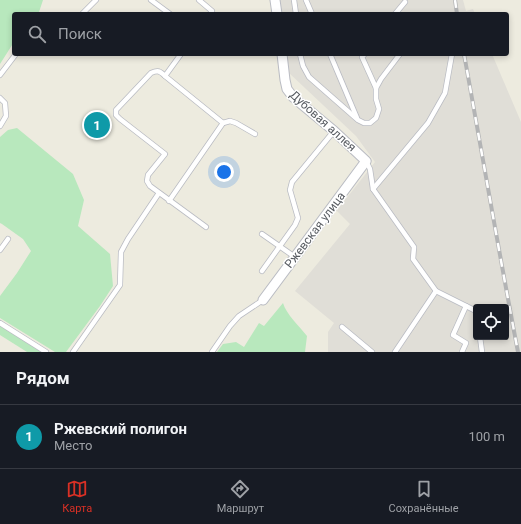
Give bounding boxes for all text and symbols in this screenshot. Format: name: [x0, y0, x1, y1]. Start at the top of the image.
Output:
search box: [12, 12, 509, 56]
icon: search: [26, 23, 48, 45]
text: Поиск: [58, 25, 102, 43]
street label: Дубовая аллея: [287, 88, 359, 154]
pin: 1: [84, 110, 110, 140]
your location: [214, 162, 234, 182]
street label: Ржевская улица: [282, 189, 348, 271]
map controls: [473, 304, 509, 340]
button: locate: [473, 304, 509, 340]
text: Рядом: [16, 368, 70, 388]
text: Ржевский полигон: [54, 420, 187, 438]
text: 1: [25, 429, 33, 444]
text: 100 m: [468, 429, 505, 444]
text: Место: [54, 438, 92, 453]
tab: Карта: [62, 478, 92, 515]
tab: Маршрут: [217, 478, 264, 515]
tab: Сохранённые: [389, 478, 459, 515]

